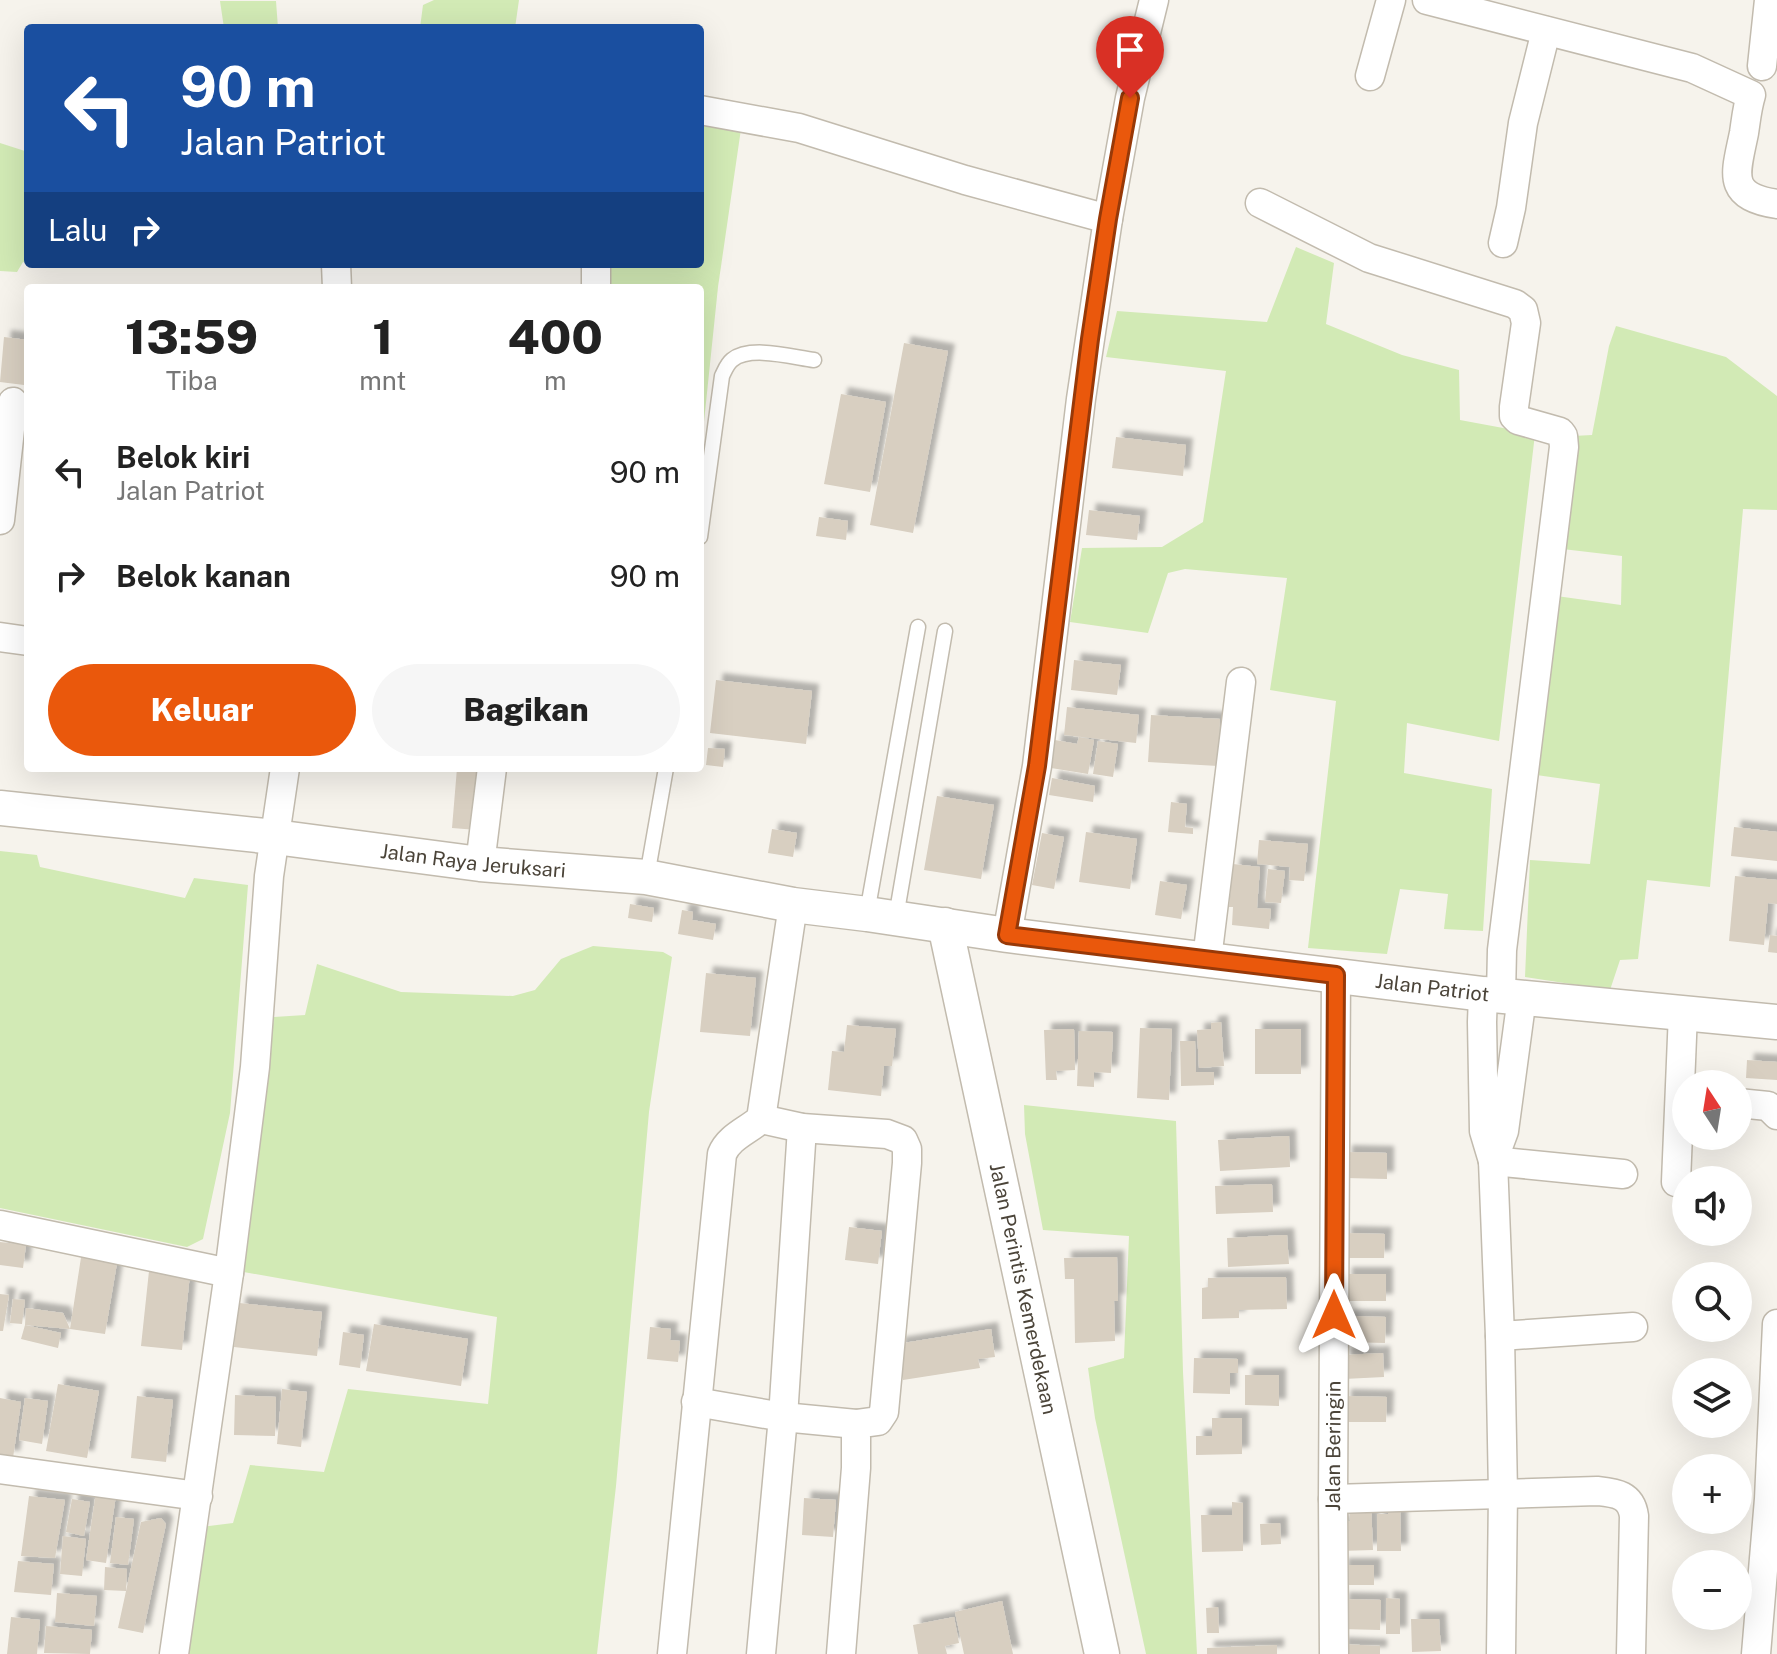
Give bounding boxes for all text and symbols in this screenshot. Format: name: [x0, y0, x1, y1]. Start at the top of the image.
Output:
pin: [1096, 16, 1164, 98]
icon: arrive: [1108, 28, 1152, 72]
text: 90 m: [180, 54, 316, 120]
icon: left: [48, 56, 152, 160]
text: Jalan Patriot: [180, 121, 386, 163]
icon: right: [123, 208, 167, 252]
text: Lalu: [48, 212, 107, 248]
text: 13:59: [125, 308, 258, 365]
text: 1: [372, 308, 393, 365]
text: 400: [508, 308, 603, 365]
text: Tiba: [166, 365, 218, 396]
text: mnt: [359, 365, 406, 396]
text: m: [544, 365, 566, 396]
text: Belok kiri: [116, 439, 250, 475]
icon: left: [48, 450, 92, 494]
text: 90 m: [610, 454, 680, 490]
text: Jalan Patriot: [116, 475, 265, 506]
icon: right: [48, 554, 92, 598]
text: Belok kanan: [116, 558, 291, 594]
text: 90 m: [610, 558, 680, 594]
button: Keluar: [48, 664, 356, 756]
button: Bagikan: [372, 664, 680, 756]
street label: Jalan Raya Jeruksari: [379, 839, 567, 883]
street label: Jalan Patriot: [1374, 969, 1490, 1007]
north arrow: [1672, 1070, 1752, 1150]
map controls: [1672, 1070, 1752, 1630]
street label: Jalan Perintis Kemerdekaan: [985, 1161, 1062, 1417]
button: sound: [1672, 1166, 1752, 1246]
button: search: [1672, 1262, 1752, 1342]
position arrow: [1292, 1273, 1376, 1357]
button: layers: [1672, 1358, 1752, 1438]
street label: Jalan Beringin: [1321, 1381, 1346, 1511]
button: +: [1672, 1454, 1752, 1534]
button: −: [1672, 1550, 1752, 1630]

